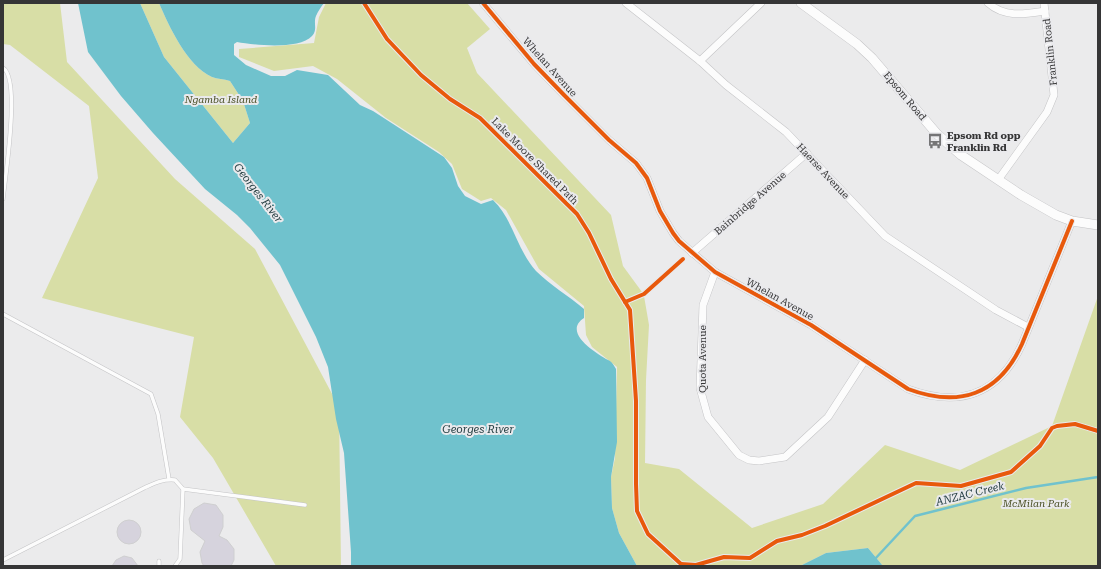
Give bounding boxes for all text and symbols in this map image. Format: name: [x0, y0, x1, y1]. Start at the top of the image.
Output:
street label: Franklin Road: [1041, 17, 1059, 86]
street label: Whelan Avenue: [521, 35, 580, 99]
street label: Epsom Road: [881, 69, 929, 123]
park label: Ngamba Island: [184, 94, 257, 105]
street label: Lake Moore Shared Path: [489, 115, 581, 207]
place label: Epsom Rd opp Franklin Rd: [947, 130, 1021, 153]
bus stop icon: Epsom Rd opp Franklin Rd: [926, 132, 944, 150]
street label: Haerse Avenue: [795, 141, 852, 201]
water label: Georges River: [231, 161, 285, 226]
street label: Bainbridge Avenue: [712, 169, 788, 237]
street label: Whelan Avenue: [744, 276, 816, 322]
street label: Quota Avenue: [697, 325, 708, 393]
water label: Georges River: [442, 423, 514, 436]
water label: ANZAC Creek: [934, 479, 1005, 509]
park label: McMilan Park: [1002, 498, 1070, 509]

